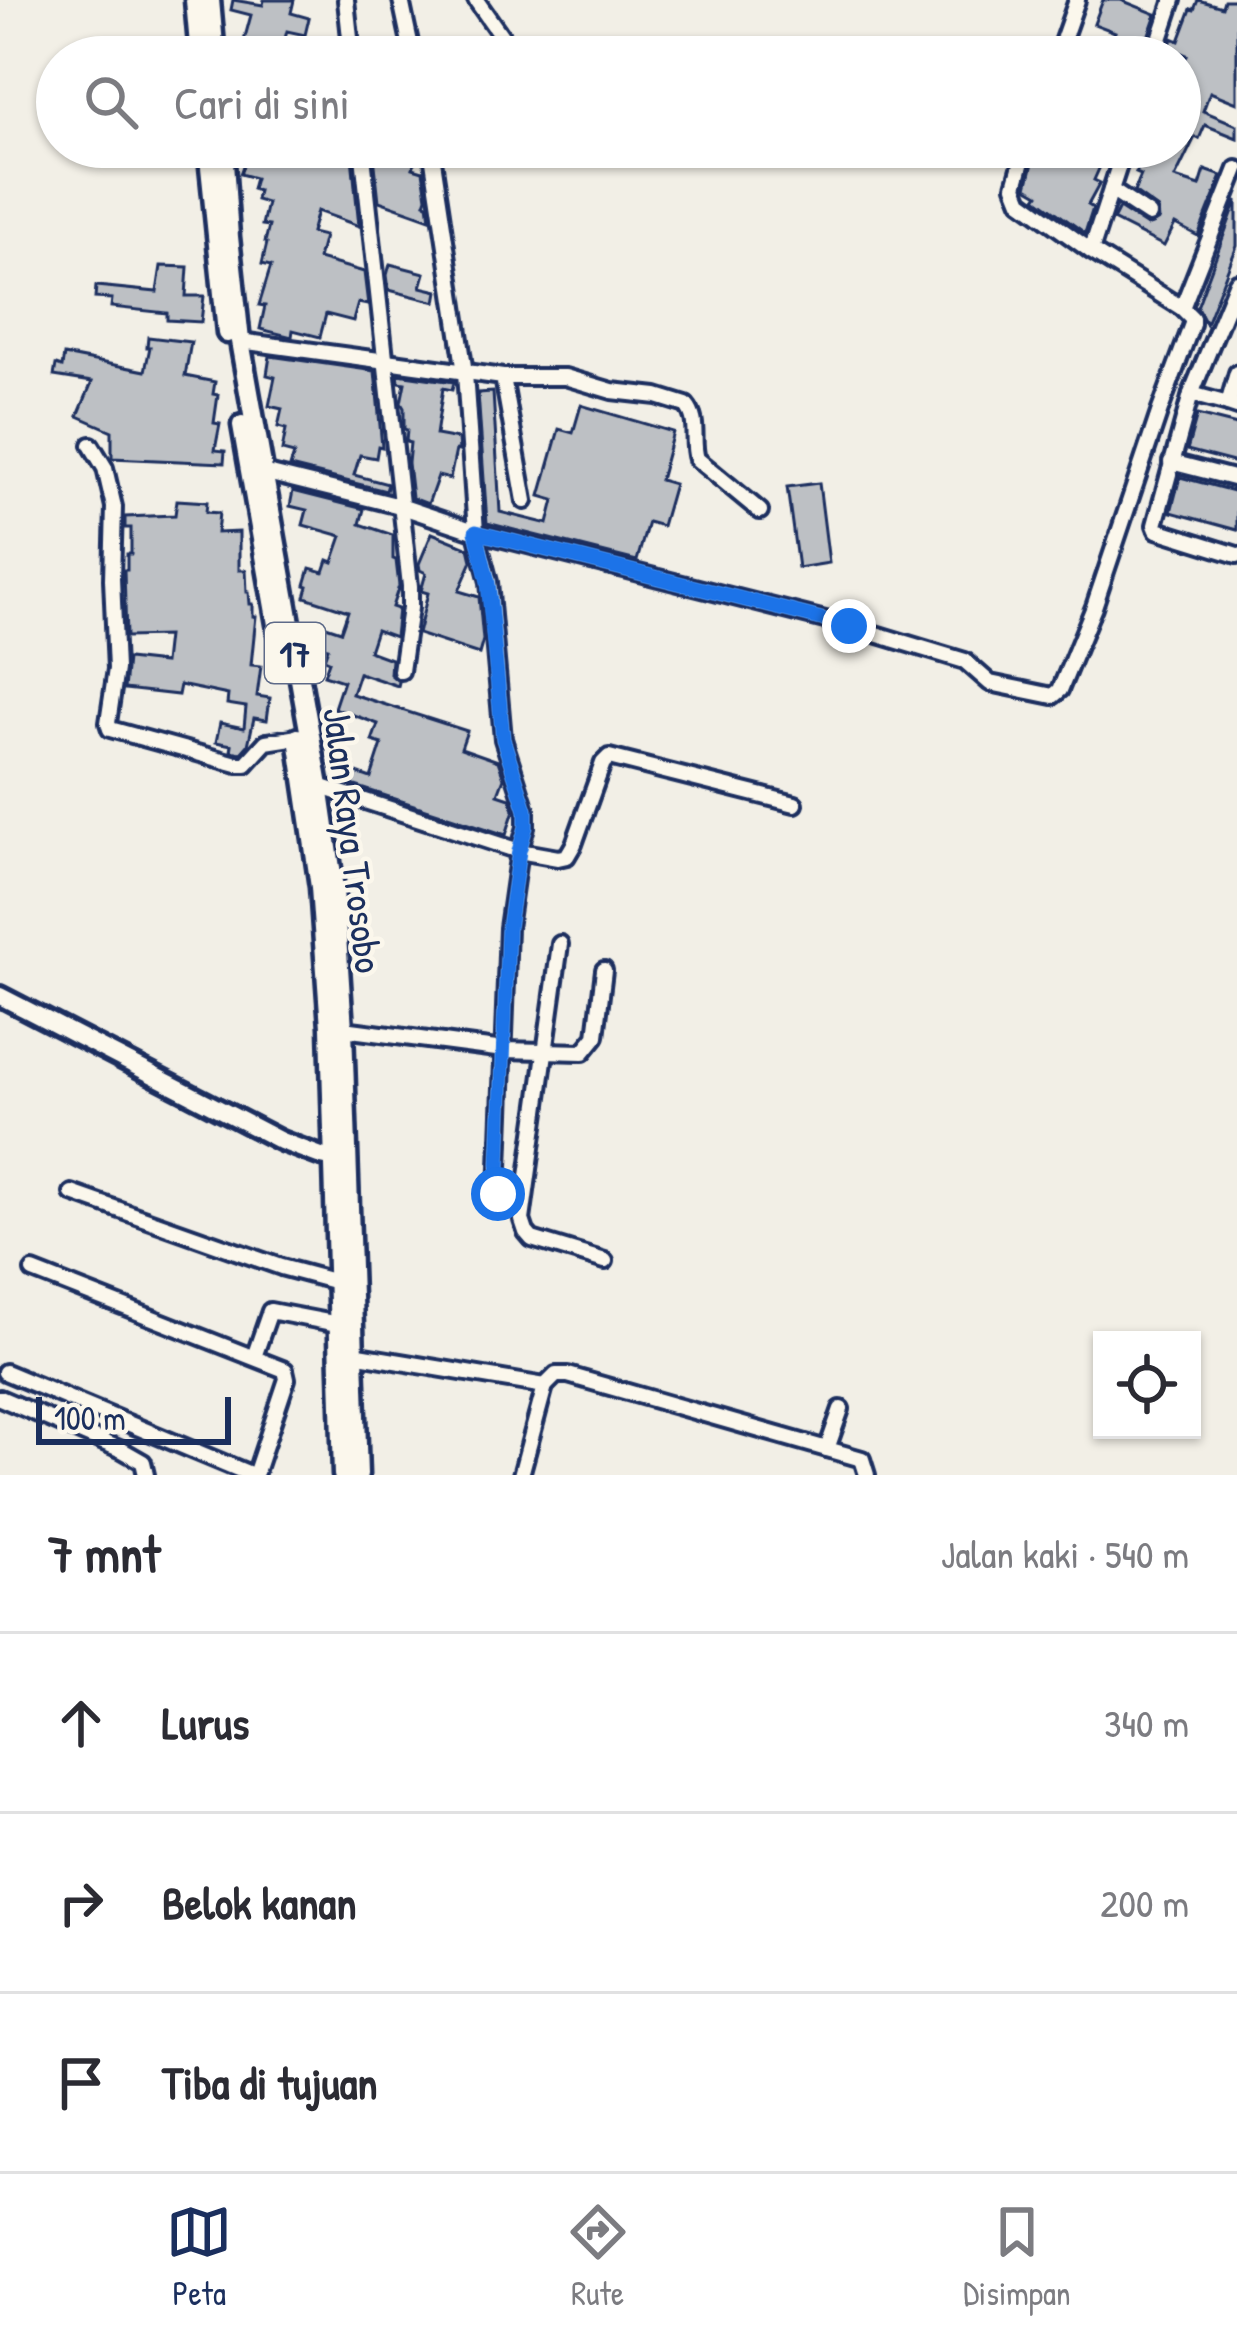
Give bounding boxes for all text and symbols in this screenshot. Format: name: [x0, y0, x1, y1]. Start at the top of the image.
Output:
search box: [36, 36, 1201, 168]
icon: search: [78, 69, 144, 135]
text: Cari di sini: [174, 72, 350, 133]
route end: [822, 599, 876, 653]
road number: 17: [265, 623, 325, 683]
street label: Jalan Raya Trosobo: [311, 704, 397, 976]
route start: [471, 1167, 525, 1221]
map controls: [1093, 1331, 1201, 1439]
button: locate: [1093, 1331, 1201, 1439]
scale bar: [36, 1391, 231, 1444]
text: 100 m: [54, 1396, 126, 1440]
text: 7 mnt: [48, 1519, 160, 1588]
text: Jalan kaki · 540 m: [941, 1527, 1189, 1580]
icon: ahead: [48, 1690, 114, 1756]
text: Lurus: [162, 1692, 249, 1753]
text: 340 m: [1104, 1696, 1189, 1749]
icon: right: [48, 1870, 114, 1936]
text: Belok kanan: [162, 1872, 357, 1933]
text: 200 m: [1100, 1876, 1189, 1929]
icon: arrive: [48, 2050, 114, 2116]
text: Tiba di tujuan: [162, 2052, 378, 2113]
tab: Peta: [166, 2199, 232, 2315]
tab: Rute: [565, 2199, 631, 2315]
tab: Disimpan: [963, 2199, 1071, 2315]

